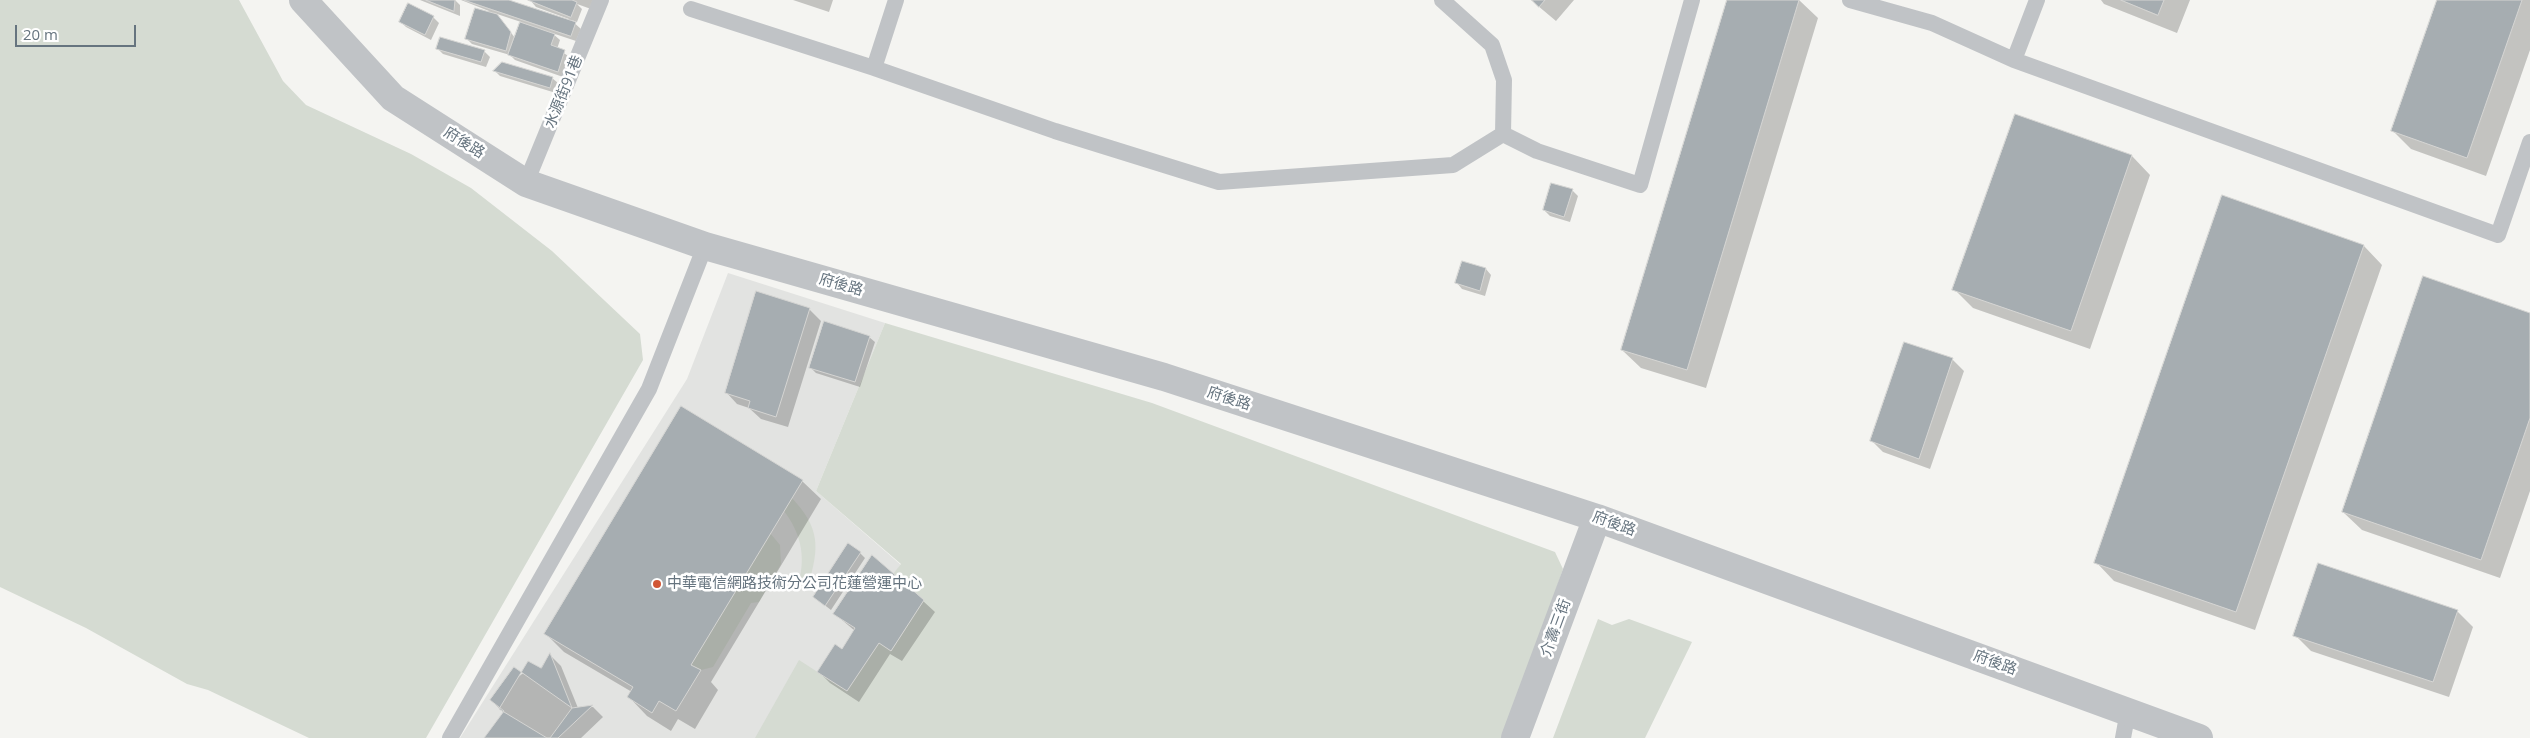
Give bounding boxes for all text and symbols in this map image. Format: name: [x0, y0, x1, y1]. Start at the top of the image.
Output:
scale bar: [18, 15, 139, 47]
text: 20 m: [23, 24, 58, 44]
street label: 水源街91巷: [541, 53, 587, 131]
street label: 府後路: [440, 123, 488, 163]
street label: 府後路: [817, 270, 865, 300]
street label: 府後路: [1205, 383, 1253, 415]
street label: 府後路: [1590, 508, 1638, 540]
place label: 中華電信網路技術分公司花蓮營運中心: [667, 575, 922, 593]
marker: 中華電信網路技術分公司花蓮營運中心: [651, 578, 663, 590]
street label: 介壽三街: [1537, 597, 1575, 659]
street label: 府後路: [1971, 647, 2019, 679]

